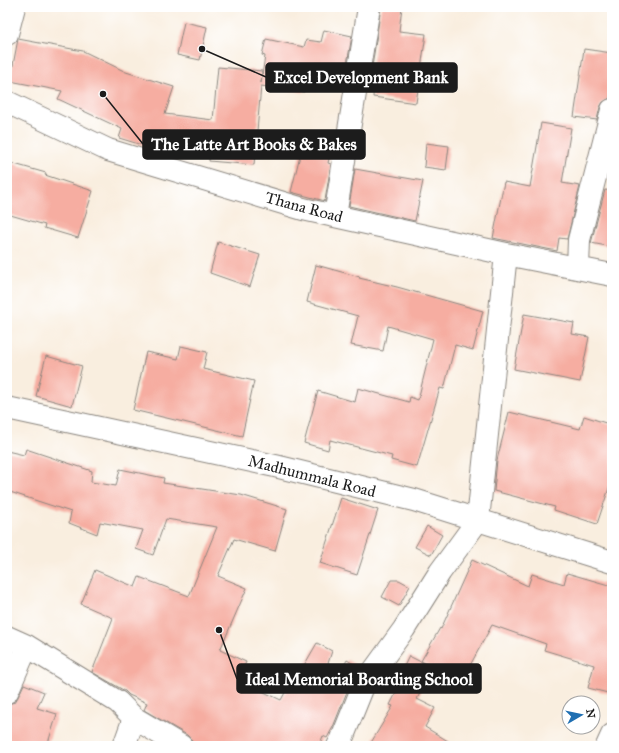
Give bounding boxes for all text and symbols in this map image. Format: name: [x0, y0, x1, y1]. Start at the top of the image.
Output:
callout: Excel Development Bank: [266, 63, 457, 92]
text: Excel Development Bank: [274, 67, 450, 88]
callout: The Latte Art Books & Bakes: [143, 130, 365, 159]
text: The Latte Art Books & Bakes: [150, 134, 357, 155]
street label: Thana Road: [263, 188, 345, 226]
street label: Madhummala Road: [246, 451, 378, 501]
callout: Ideal Memorial Boarding School: [237, 664, 481, 693]
text: Ideal Memorial Boarding School: [245, 669, 473, 690]
north arrow: [561, 695, 601, 735]
text: N: [583, 708, 598, 720]

